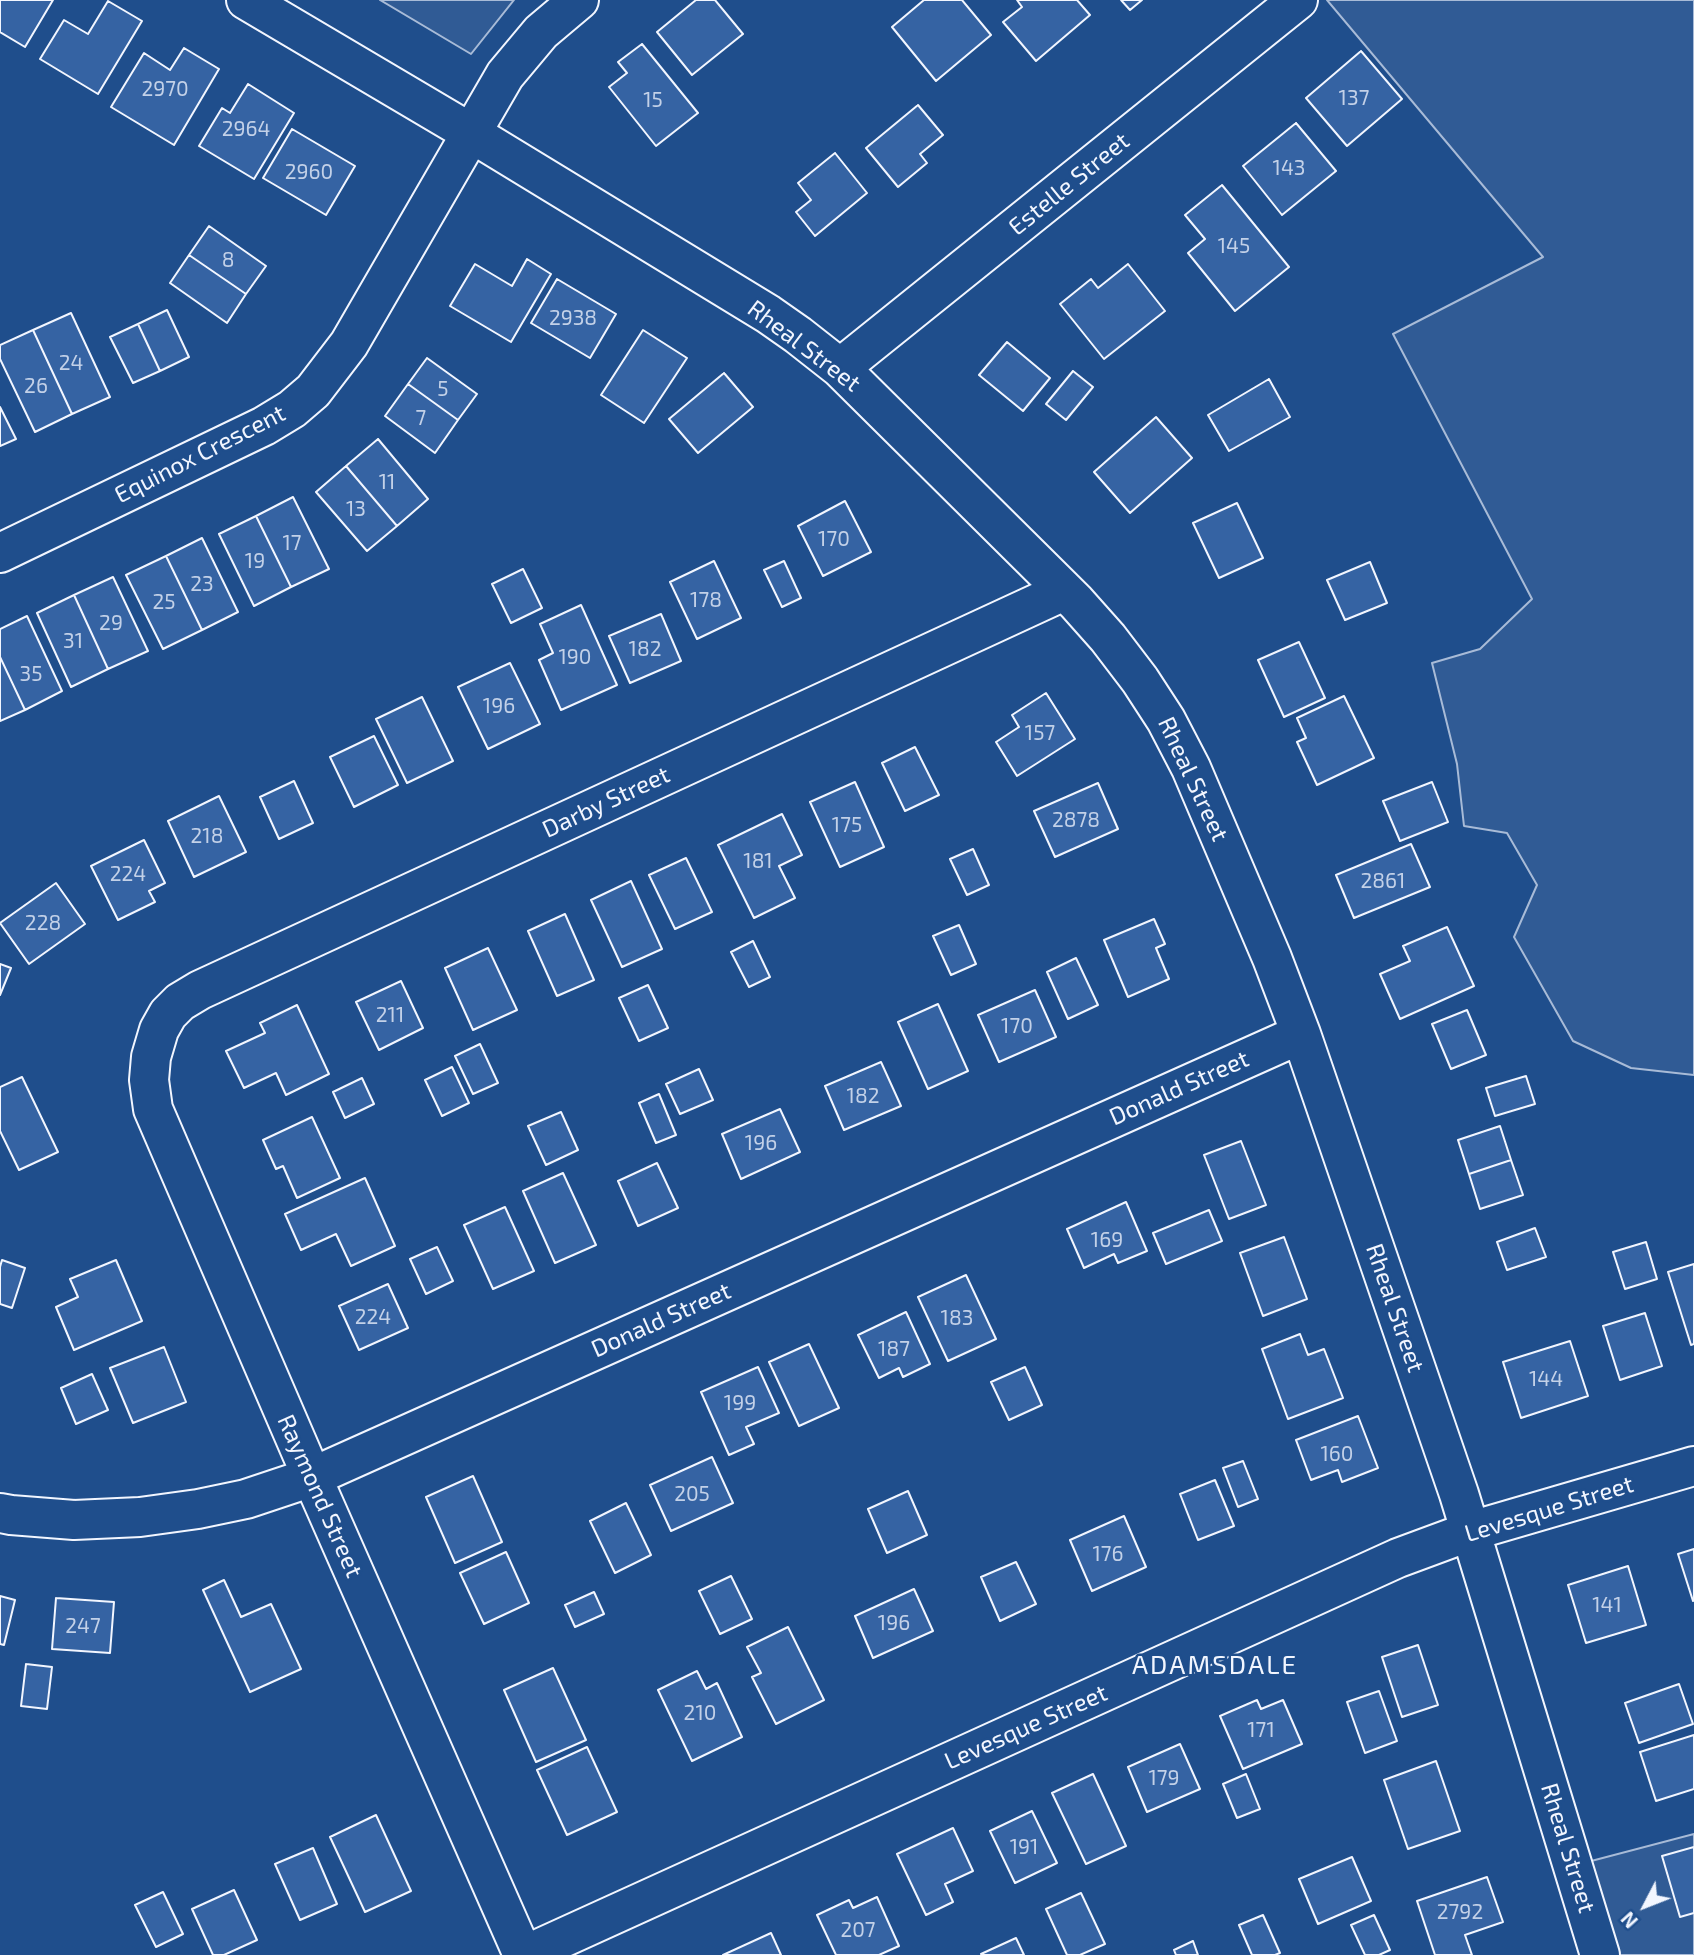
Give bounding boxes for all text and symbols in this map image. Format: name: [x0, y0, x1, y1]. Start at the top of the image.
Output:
house number: 2970: [141, 76, 189, 102]
house number: 137: [1339, 85, 1369, 111]
house number: 15: [643, 87, 663, 113]
house number: 2964: [222, 116, 270, 142]
street label: Estelle Street: [1003, 127, 1135, 241]
house number: 143: [1273, 155, 1305, 181]
house number: 2960: [285, 159, 333, 185]
house number: 145: [1218, 233, 1250, 259]
house number: 8: [222, 247, 234, 273]
street label: Rheal Street: [742, 294, 866, 398]
house number: 2938: [549, 305, 597, 331]
house number: 24: [59, 350, 83, 376]
house number: 26: [24, 373, 48, 399]
house number: 5: [437, 376, 449, 402]
street label: Equinox Crescent: [110, 399, 290, 509]
house number: 7: [416, 405, 426, 431]
house number: 11: [379, 469, 395, 495]
house number: 13: [346, 496, 366, 522]
house number: 170: [818, 526, 850, 552]
house number: 17: [282, 530, 302, 556]
house number: 19: [245, 548, 265, 574]
house number: 23: [190, 571, 214, 597]
house number: 178: [690, 587, 722, 613]
house number: 25: [152, 589, 176, 615]
house number: 29: [99, 610, 123, 636]
house number: 31: [63, 628, 83, 654]
house number: 182: [629, 636, 661, 662]
house number: 190: [558, 644, 592, 670]
house number: 35: [20, 661, 42, 687]
house number: 196: [483, 693, 515, 719]
street label: Rheal Street: [1152, 712, 1234, 846]
house number: 157: [1025, 720, 1055, 746]
street label: Darby Street: [538, 760, 674, 844]
house number: 2878: [1052, 807, 1100, 833]
house number: 175: [832, 812, 862, 838]
house number: 218: [191, 823, 223, 849]
house number: 181: [743, 848, 773, 874]
house number: 224: [110, 861, 146, 887]
house number: 2861: [1361, 868, 1405, 894]
house number: 228: [25, 910, 61, 936]
house number: 211: [376, 1002, 404, 1028]
house number: 170: [1001, 1013, 1033, 1039]
street label: Donald Street: [1105, 1044, 1253, 1132]
house number: 182: [847, 1083, 879, 1109]
house number: 196: [745, 1130, 777, 1156]
house number: 169: [1091, 1227, 1123, 1253]
street label: Rheal Street: [1360, 1240, 1430, 1376]
street label: Donald Street: [587, 1276, 735, 1364]
house number: 224: [355, 1304, 391, 1330]
house number: 183: [941, 1305, 973, 1331]
house number: 187: [878, 1336, 910, 1362]
house number: 144: [1529, 1366, 1563, 1392]
house number: 199: [724, 1390, 756, 1416]
street label: Raymond Street: [271, 1410, 369, 1582]
house number: 160: [1320, 1441, 1354, 1467]
street label: Levesque Street: [1461, 1470, 1637, 1548]
house number: 205: [674, 1481, 710, 1507]
house number: 176: [1092, 1541, 1124, 1567]
house number: 141: [1592, 1592, 1622, 1618]
house number: 196: [878, 1610, 910, 1636]
house number: 247: [65, 1613, 101, 1639]
district label: ADAMSDALE: [1133, 1649, 1297, 1681]
street label: Levesque Street: [940, 1678, 1112, 1776]
house number: 210: [684, 1700, 716, 1726]
house number: 171: [1247, 1717, 1275, 1743]
house number: 179: [1148, 1765, 1180, 1791]
street label: Rheal Street: [1535, 1780, 1601, 1916]
house number: 191: [1010, 1834, 1038, 1860]
north arrow: [1610, 1871, 1680, 1941]
house number: 2792: [1437, 1899, 1483, 1925]
text: N: [1616, 1908, 1642, 1933]
house number: 207: [840, 1917, 876, 1943]

